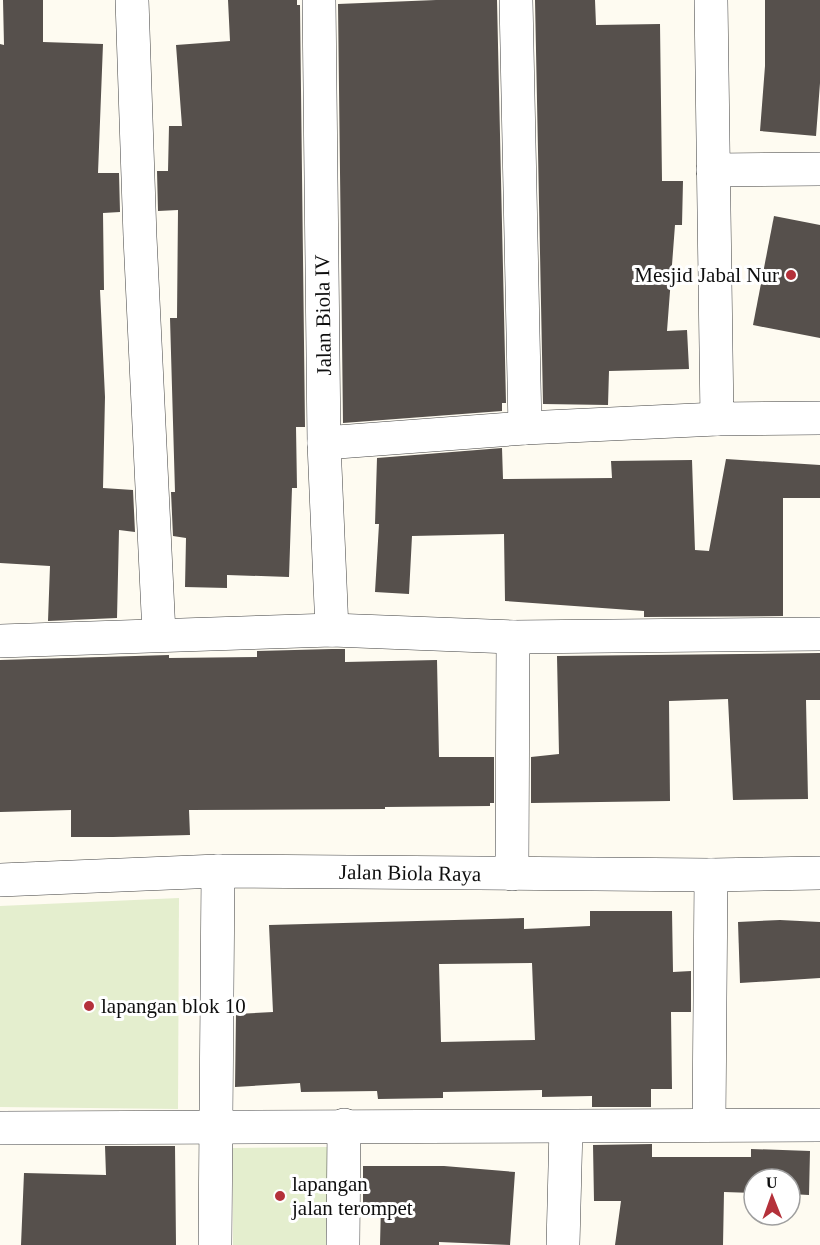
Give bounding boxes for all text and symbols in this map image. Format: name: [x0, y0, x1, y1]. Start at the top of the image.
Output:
street label: Jalan Biola IV: [310, 254, 336, 376]
place label: Mesjid Jabal Nur: [634, 263, 779, 287]
marker: Mesjid Jabal Nur: [784, 268, 798, 282]
street label: Jalan Biola Raya: [339, 860, 482, 886]
place label: lapangan blok 10: [101, 994, 246, 1018]
marker: lapangan blok 10: [82, 999, 96, 1013]
north arrow: [742, 1167, 802, 1227]
place label: lapangan jalan terompet: [291, 1172, 413, 1220]
text: U: [766, 1174, 778, 1191]
marker: lapangan jalan terompet: [273, 1189, 287, 1203]

